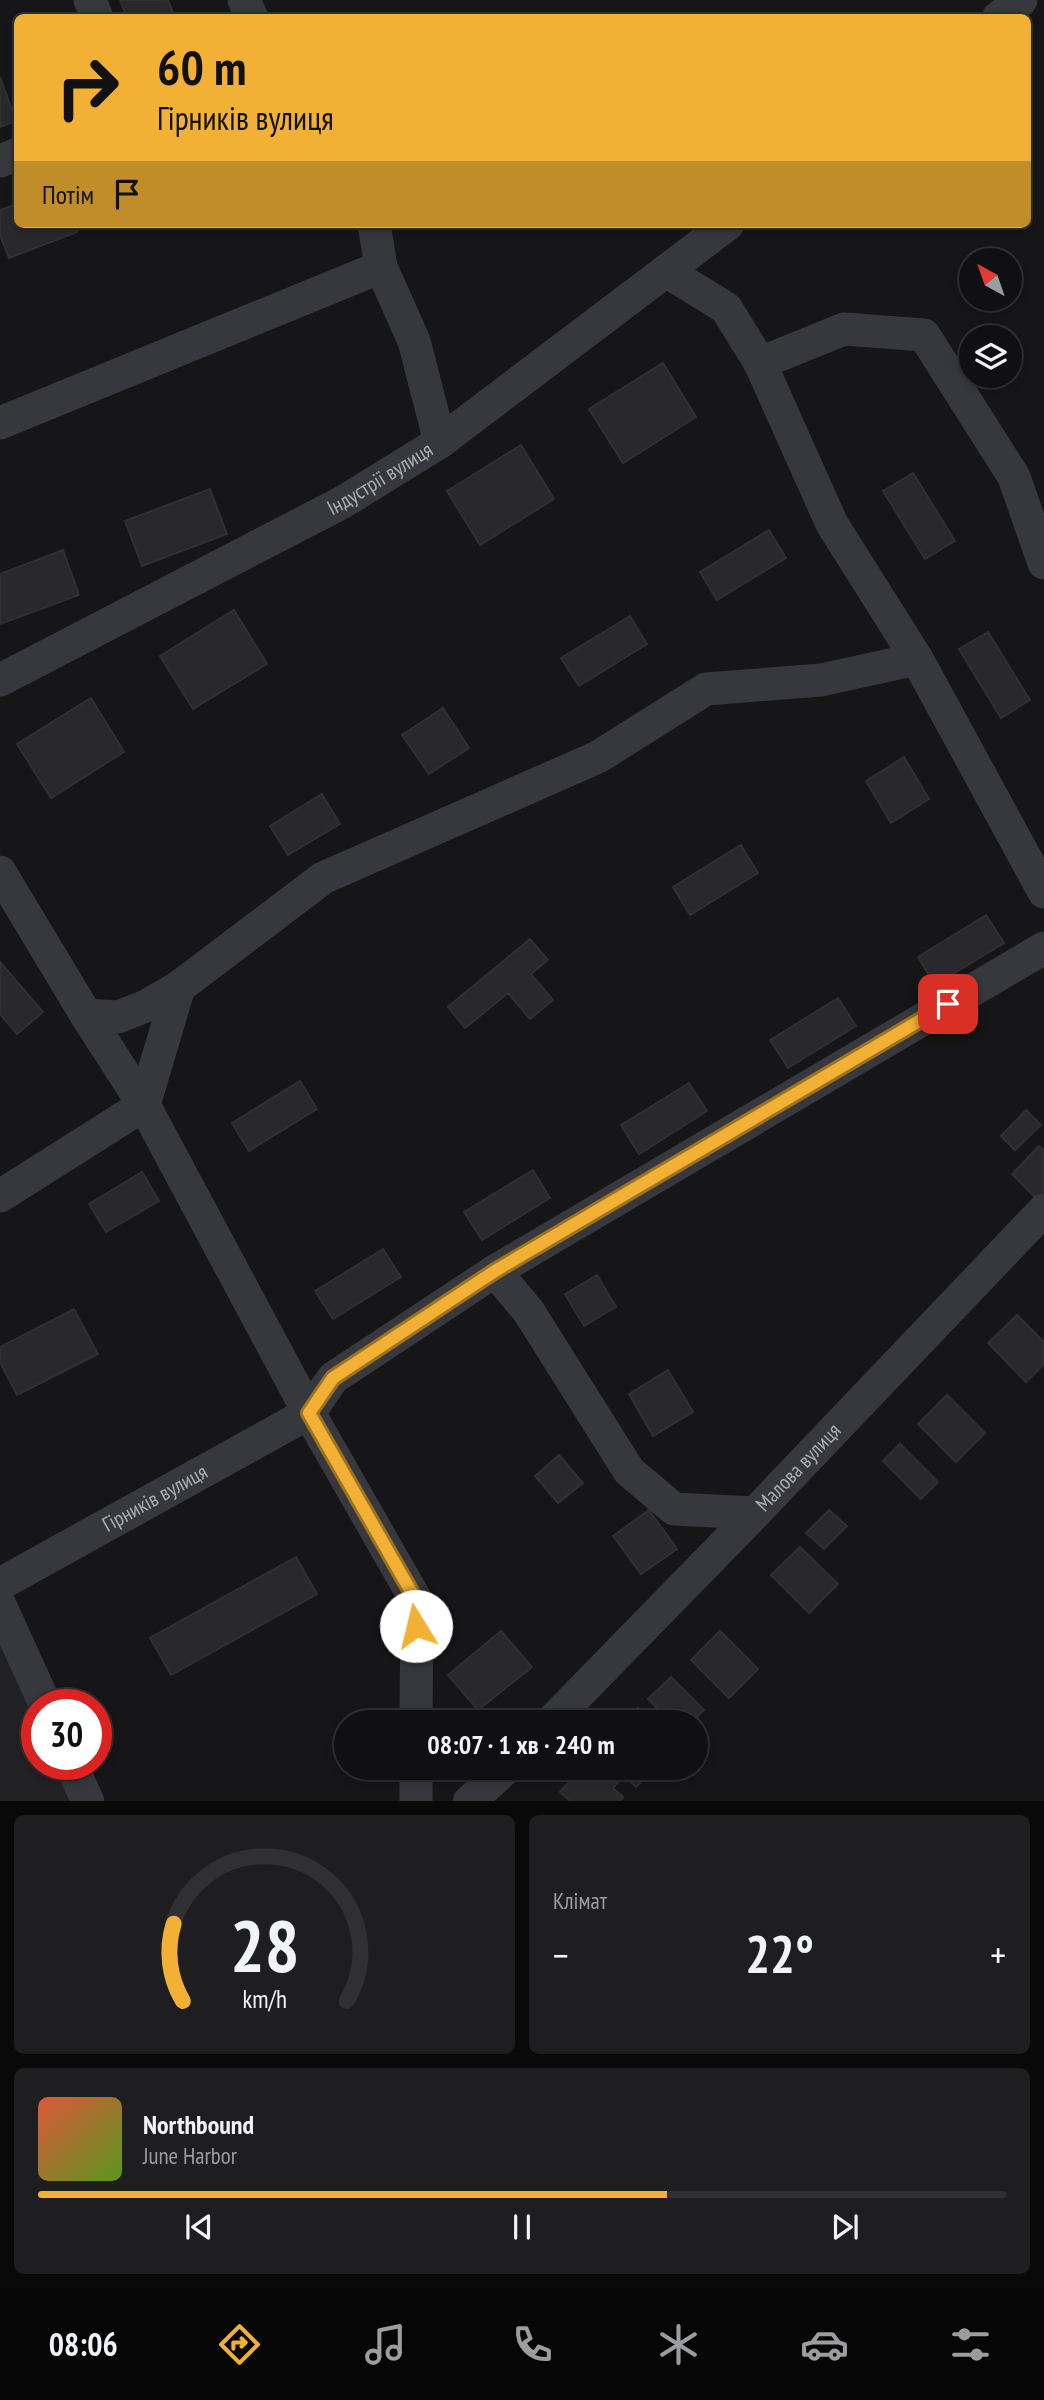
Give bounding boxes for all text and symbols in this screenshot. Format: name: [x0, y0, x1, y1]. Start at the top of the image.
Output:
text: 60 m: [157, 35, 246, 99]
icon: right: [42, 42, 133, 133]
text: Гірників вулиця: [157, 97, 334, 139]
icon: arrive: [108, 175, 146, 213]
text: Потім: [42, 178, 94, 211]
north arrow: [959, 248, 1022, 312]
map controls: [959, 248, 1022, 388]
button: layers: [959, 325, 1022, 388]
street label: Індустрії вулиця: [322, 436, 438, 521]
pin: [918, 974, 978, 1034]
icon: arrive: [929, 985, 967, 1023]
street label: Малова вулиця: [750, 1417, 847, 1517]
street label: Гірників вулиця: [97, 1458, 212, 1538]
position arrow: [379, 1589, 453, 1663]
speed limit sign: 30: [21, 1689, 112, 1780]
text: 08:07 · 1 хв · 240 m: [427, 1728, 615, 1761]
text: Клімат: [553, 1886, 607, 1915]
text: 28: [230, 1897, 299, 1991]
text: 22°: [745, 1920, 814, 1987]
text: −: [553, 1930, 569, 1979]
text: +: [990, 1930, 1006, 1979]
text: km/h: [242, 1982, 287, 2014]
text: Northbound: [143, 2108, 254, 2141]
text: June Harbor: [143, 2141, 237, 2170]
icon: previous: [180, 2208, 218, 2246]
icon: pause: [503, 2208, 541, 2246]
icon: next: [826, 2208, 864, 2246]
icon: directions: [215, 2320, 264, 2369]
icon: music: [361, 2320, 410, 2369]
icon: phone: [508, 2320, 557, 2369]
icon: climate: [654, 2320, 703, 2369]
icon: car: [800, 2320, 849, 2369]
icon: filters: [946, 2320, 995, 2369]
text: 08:06: [49, 2323, 118, 2365]

